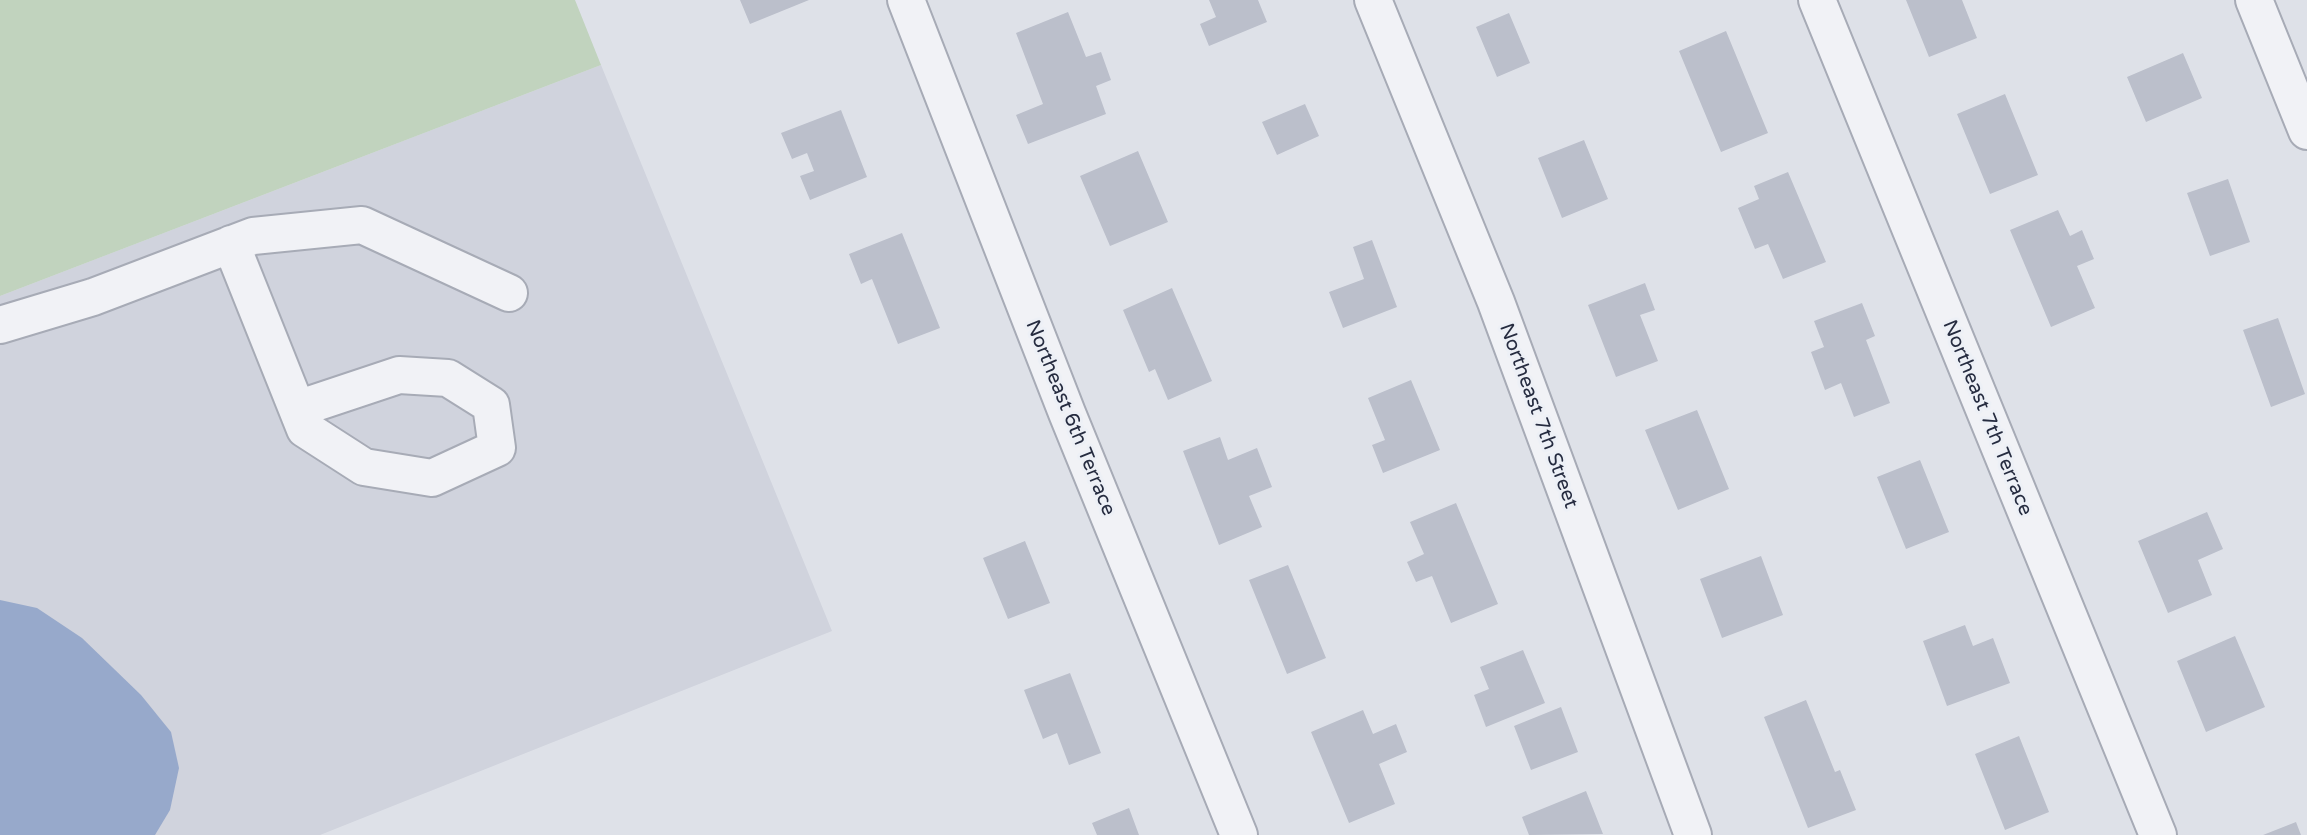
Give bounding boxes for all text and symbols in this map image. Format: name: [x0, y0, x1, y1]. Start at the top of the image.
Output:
street label: Northeast 6th Terrace: [1020, 317, 1120, 519]
street label: Northeast 7th Terrace: [1937, 317, 2037, 519]
street label: Northeast 7th Street: [1493, 320, 1583, 512]

